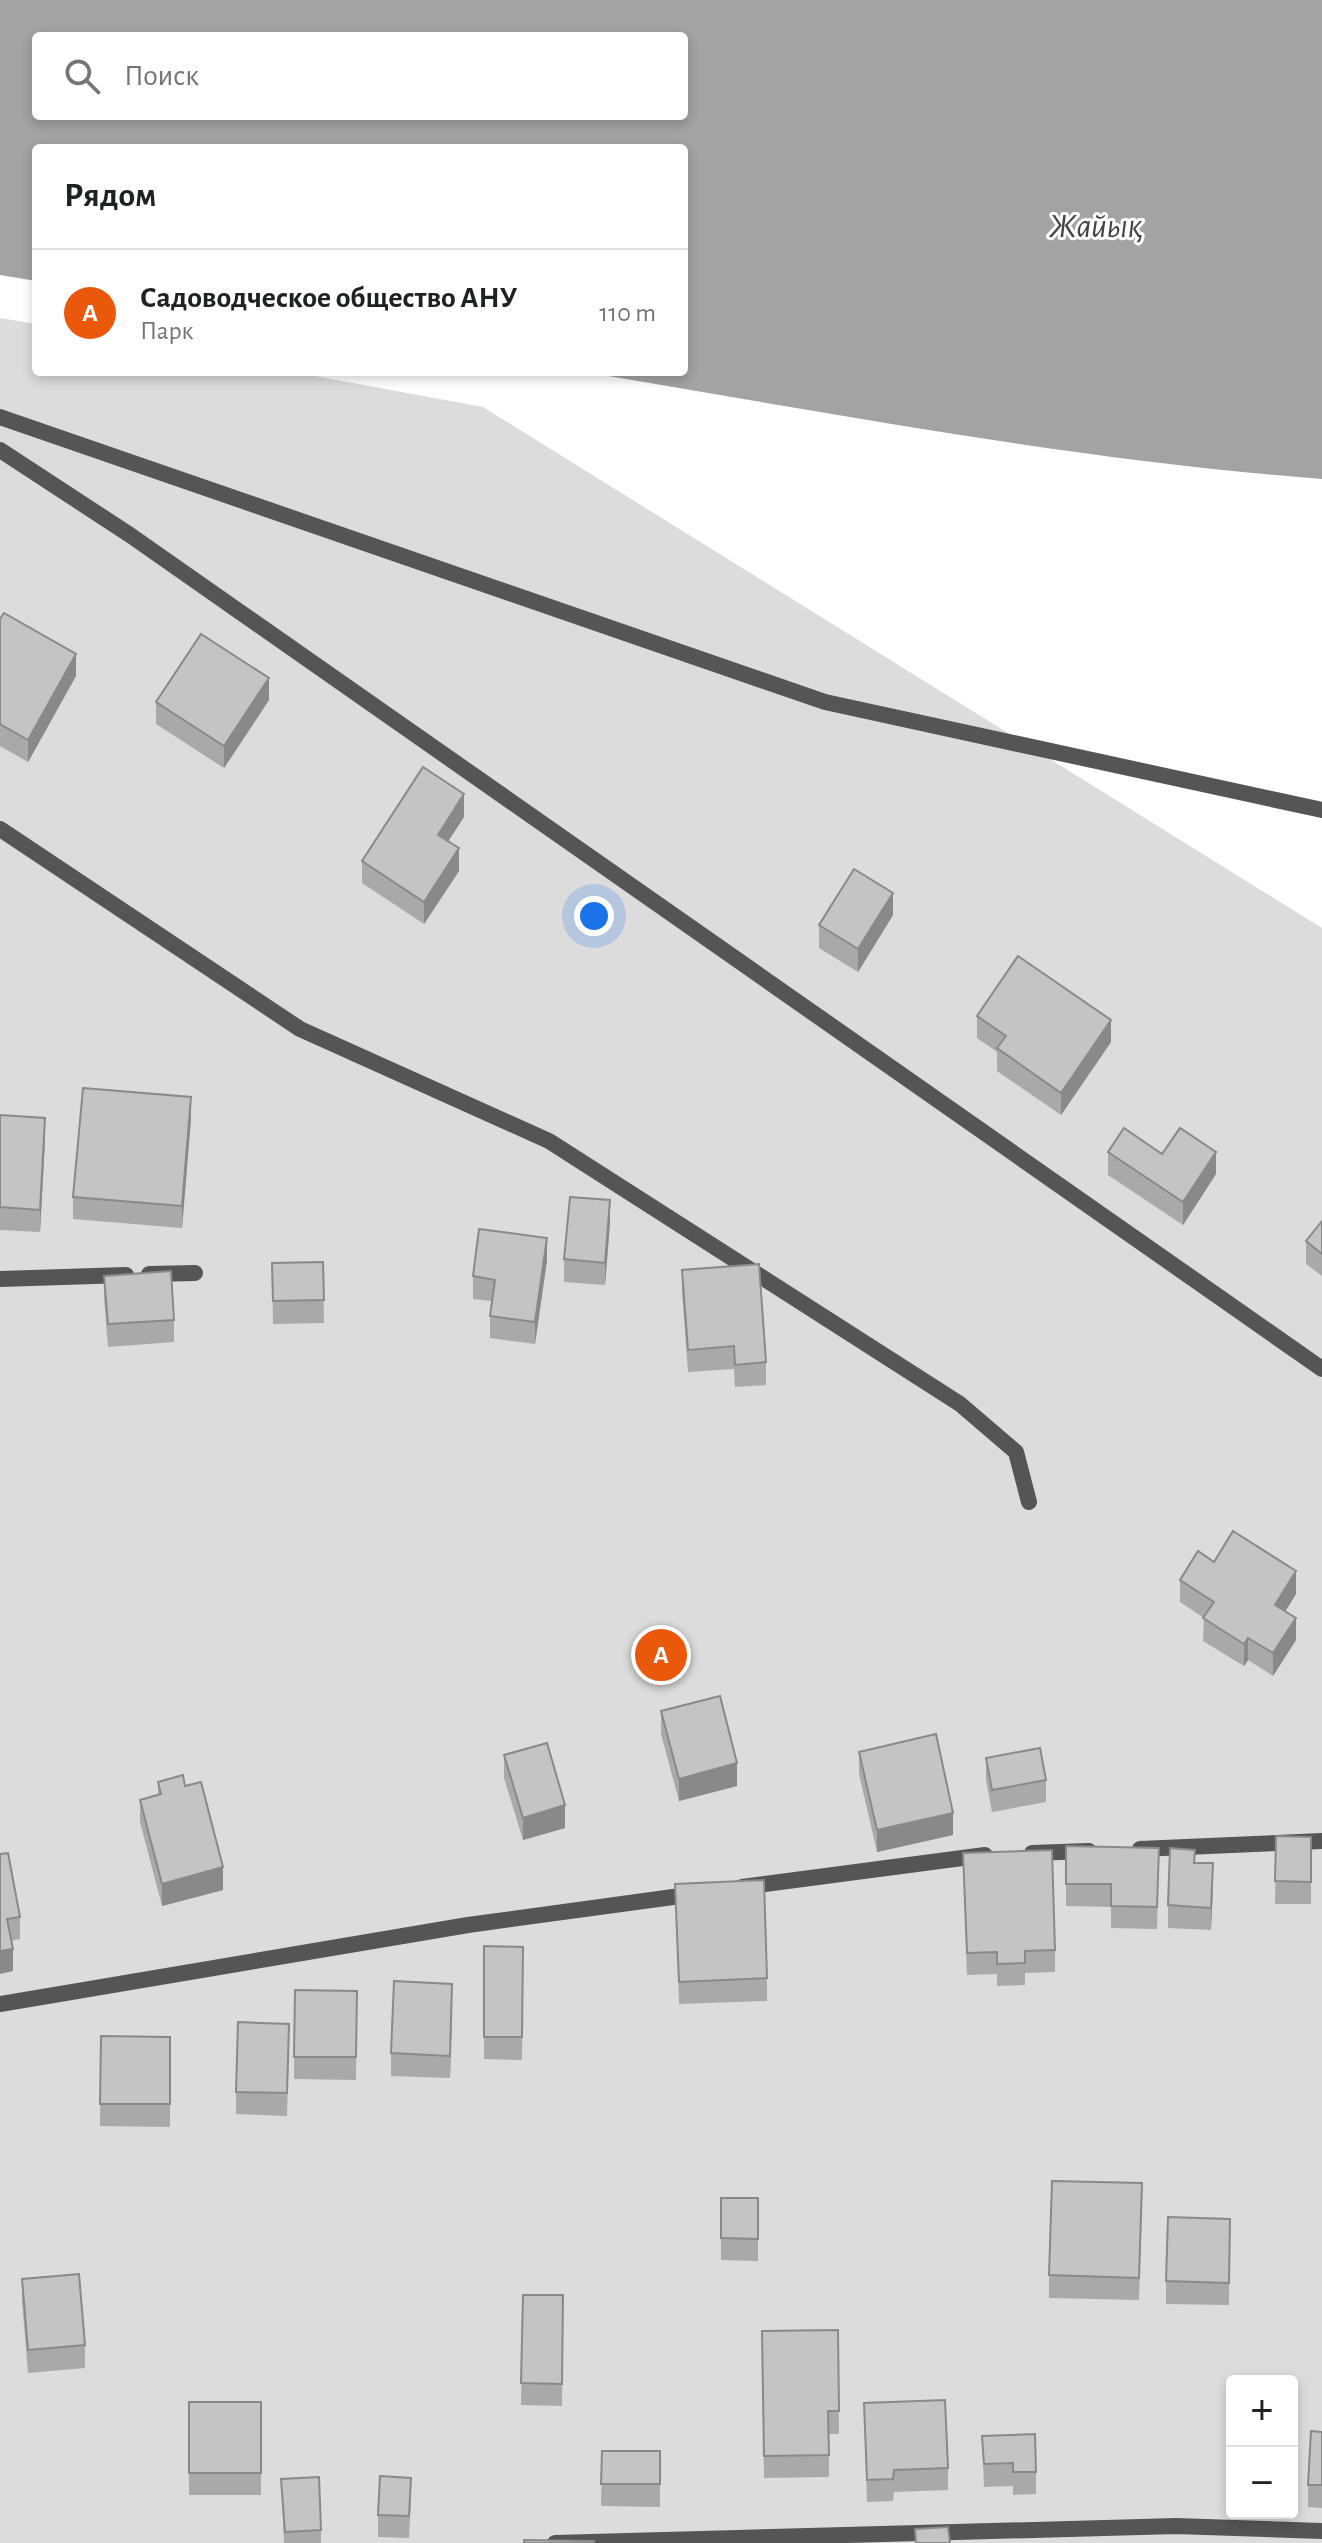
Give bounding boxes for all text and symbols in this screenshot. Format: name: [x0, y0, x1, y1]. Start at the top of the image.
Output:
search box: [32, 32, 688, 120]
icon: search: [60, 54, 104, 98]
text: Поиск: [124, 61, 199, 91]
text: Рядом: [64, 179, 156, 213]
water label: Жайық: [1049, 210, 1143, 244]
text: Садоводческое общество АНУ: [140, 283, 517, 313]
text: A: [82, 300, 98, 326]
text: 110 m: [599, 300, 656, 326]
text: Парк: [140, 318, 193, 344]
your location: [574, 896, 614, 936]
pin: A: [635, 1625, 687, 1685]
map controls: [1226, 2375, 1298, 2519]
button: +: [1226, 2375, 1298, 2447]
button: −: [1226, 2447, 1298, 2519]

